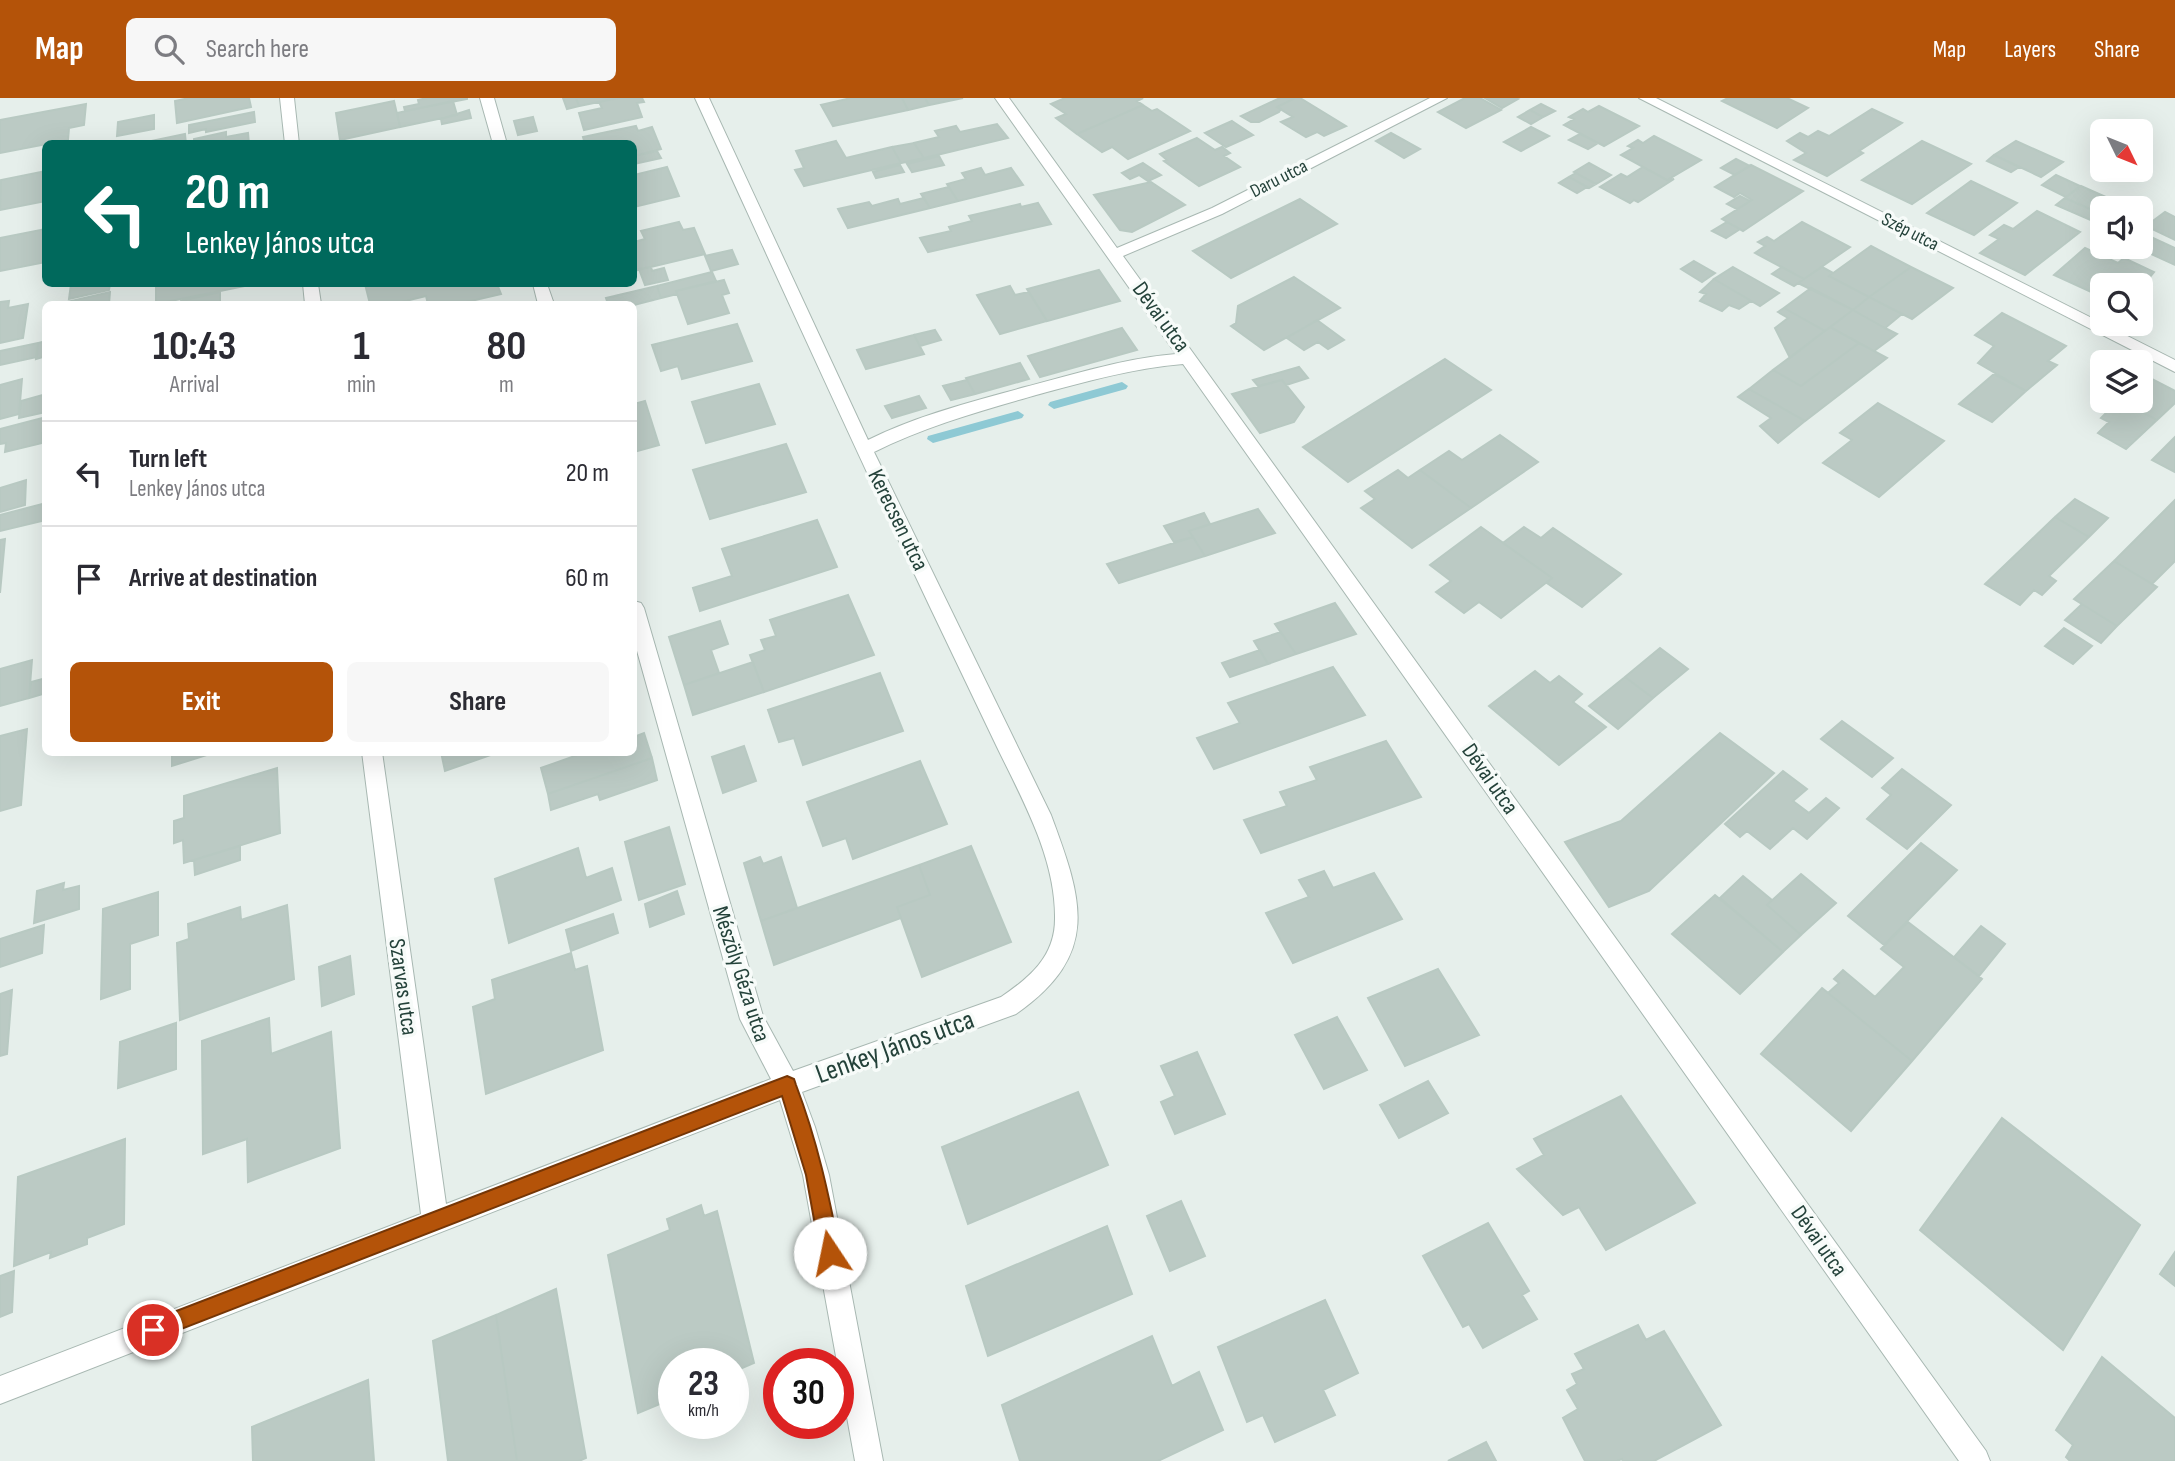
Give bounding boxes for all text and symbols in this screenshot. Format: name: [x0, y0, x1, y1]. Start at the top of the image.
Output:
search box: [126, 18, 616, 81]
text: Map: [35, 29, 84, 69]
icon: search: [150, 30, 188, 68]
text: Search here: [206, 34, 309, 65]
text: Map: [1933, 35, 1966, 64]
text: Layers: [2004, 35, 2056, 64]
text: Share: [2094, 35, 2140, 64]
north arrow: [2090, 119, 2152, 182]
map controls: [2090, 119, 2153, 413]
street label: Daru utca: [1247, 155, 1311, 203]
text: 20 m: [185, 164, 270, 223]
icon: left: [70, 168, 161, 259]
button: sound: [2090, 196, 2153, 259]
street label: Szép utca: [1877, 208, 1943, 256]
text: Lenkey János utca: [185, 224, 375, 263]
button: search: [2090, 273, 2153, 336]
street label: Dévai utca: [1126, 276, 1196, 358]
text: 10:43: [153, 321, 236, 372]
text: 1: [353, 321, 370, 372]
text: 80: [487, 321, 526, 372]
button: layers: [2090, 350, 2153, 413]
text: Arrival: [170, 371, 219, 399]
text: min: [347, 371, 376, 399]
text: m: [499, 371, 514, 399]
text: Turn left: [129, 444, 207, 475]
icon: left: [70, 455, 108, 493]
text: 20 m: [566, 458, 609, 489]
street label: Kerecsen utca: [861, 465, 935, 575]
text: Lenkey János utca: [129, 475, 265, 503]
icon: arrive: [70, 560, 108, 598]
text: Arrive at destination: [129, 563, 317, 594]
text: 60 m: [565, 563, 609, 594]
button: Exit: [70, 662, 333, 742]
button: Share: [347, 662, 609, 742]
street label: Dévai utca: [1456, 738, 1524, 820]
street label: Mészöly Géza utca: [706, 903, 776, 1045]
street label: Szarvas utca: [382, 937, 424, 1037]
street label: Lenkey János utca: [811, 1003, 979, 1091]
street label: Dévai utca: [1785, 1200, 1853, 1282]
position arrow: [793, 1216, 867, 1290]
pin: [123, 1300, 183, 1360]
icon: arrive: [134, 1311, 172, 1349]
speed limit sign: 30: [763, 1348, 854, 1439]
text: 23: [688, 1363, 719, 1406]
text: km/h: [688, 1400, 719, 1421]

